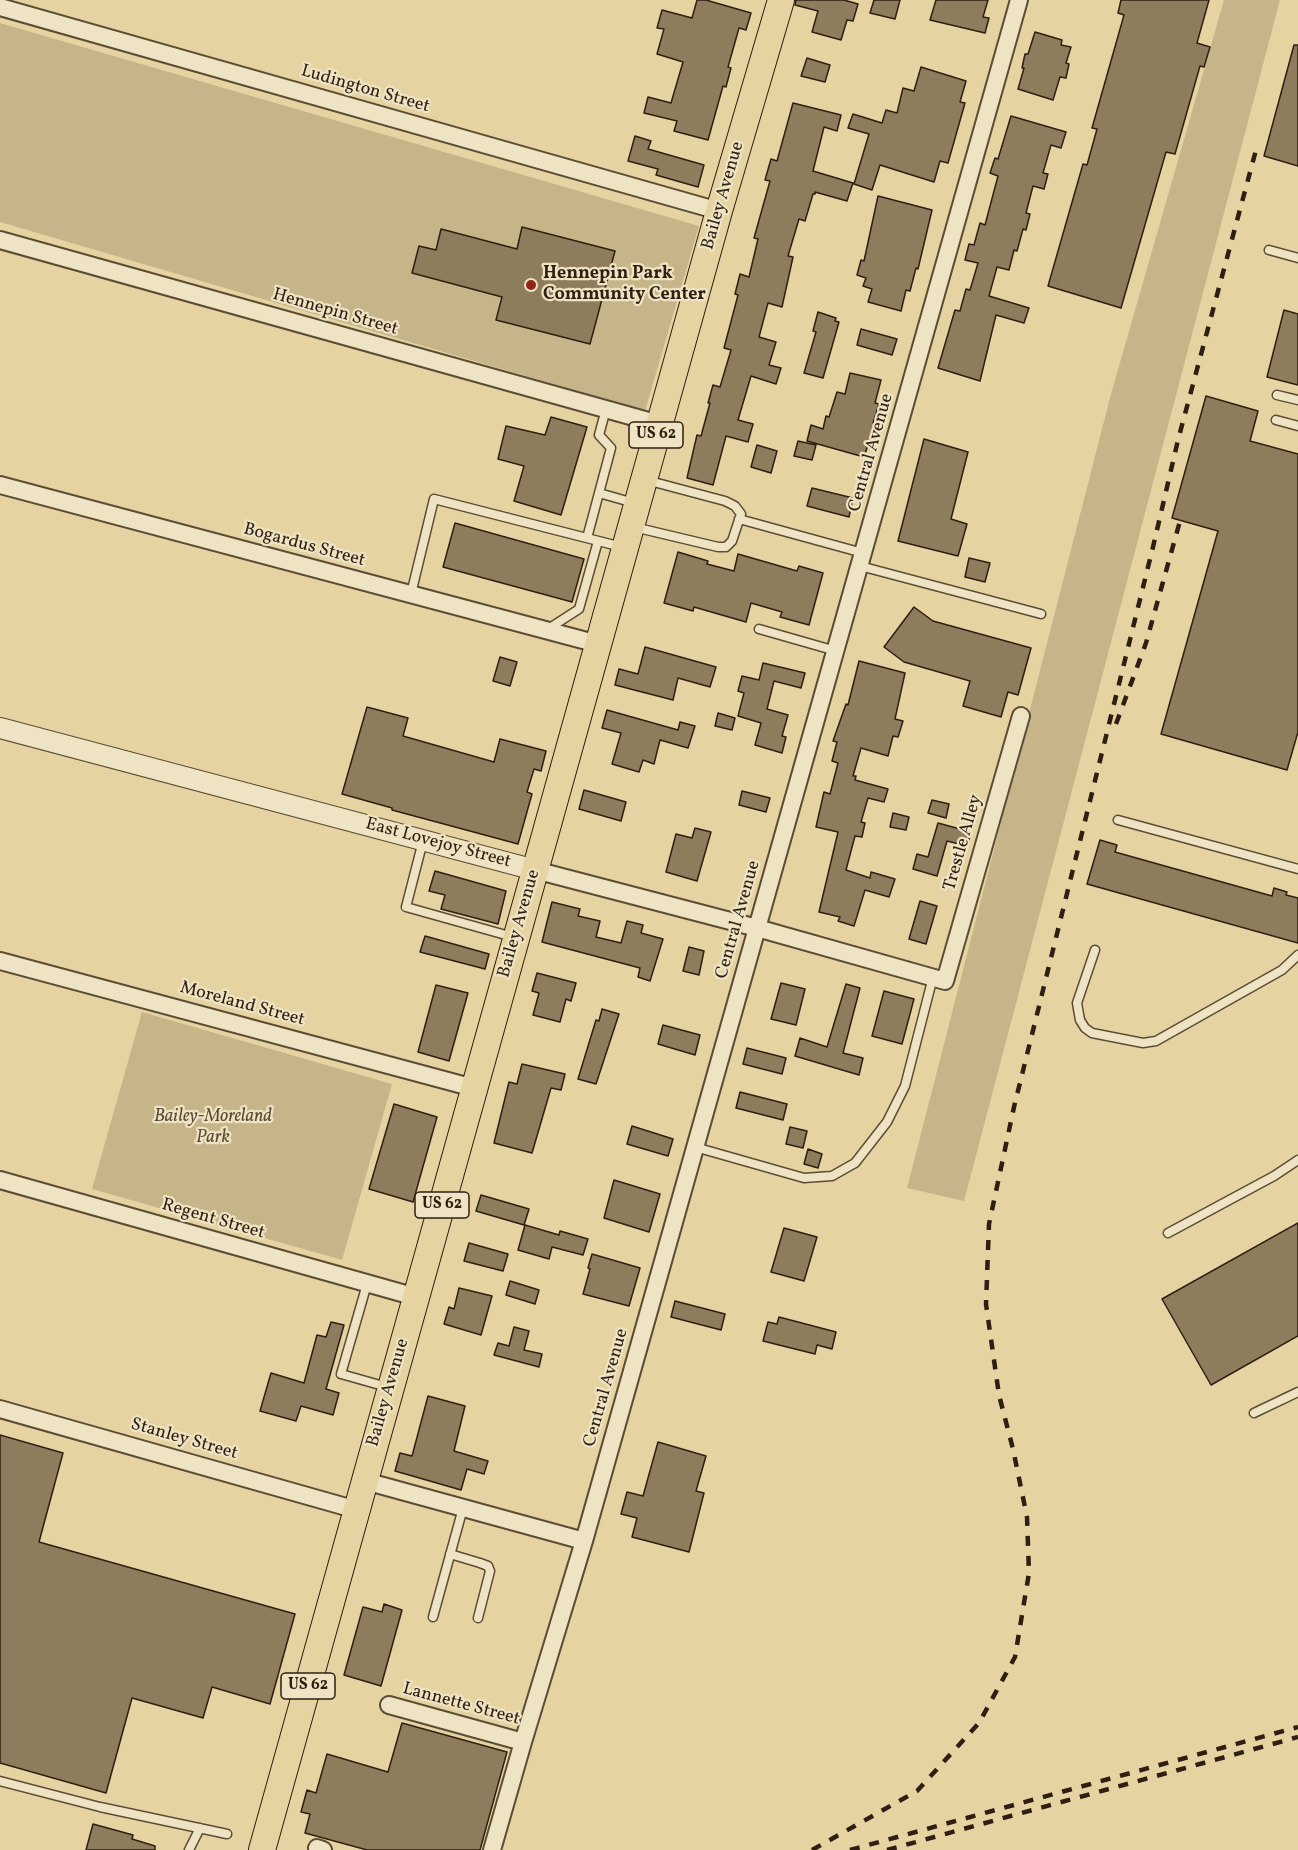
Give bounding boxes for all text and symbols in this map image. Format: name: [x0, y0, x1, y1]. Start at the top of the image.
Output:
street label: Ludington Street: [298, 61, 432, 119]
street label: Bailey Avenue: [698, 139, 750, 253]
place label: Hennepin Park Community Center: [543, 264, 706, 306]
marker: Hennepin Park Community Center: [524, 278, 538, 292]
street label: Hennepin Street: [270, 285, 400, 341]
street label: Central Avenue: [845, 392, 899, 514]
road number: US 62: [629, 422, 683, 448]
street label: Bogardus Street: [241, 519, 367, 573]
street label: Trestle Alley: [940, 792, 988, 894]
street label: East Lovejoy Street: [363, 814, 513, 874]
street label: Central Avenue: [712, 859, 766, 981]
street label: Bailey Avenue: [494, 867, 546, 981]
street label: Moreland Street: [177, 978, 307, 1032]
park label: Bailey-Moreland Park: [154, 1107, 272, 1150]
road number: US 62: [415, 1192, 469, 1218]
street label: Regent Street: [159, 1195, 267, 1245]
street label: Central Avenue: [580, 1327, 634, 1449]
street label: Bailey Avenue: [363, 1336, 415, 1450]
street label: Stanley Street: [128, 1414, 240, 1466]
road number: US 62: [281, 1673, 335, 1699]
street label: Lannette Street: [400, 1679, 522, 1731]

